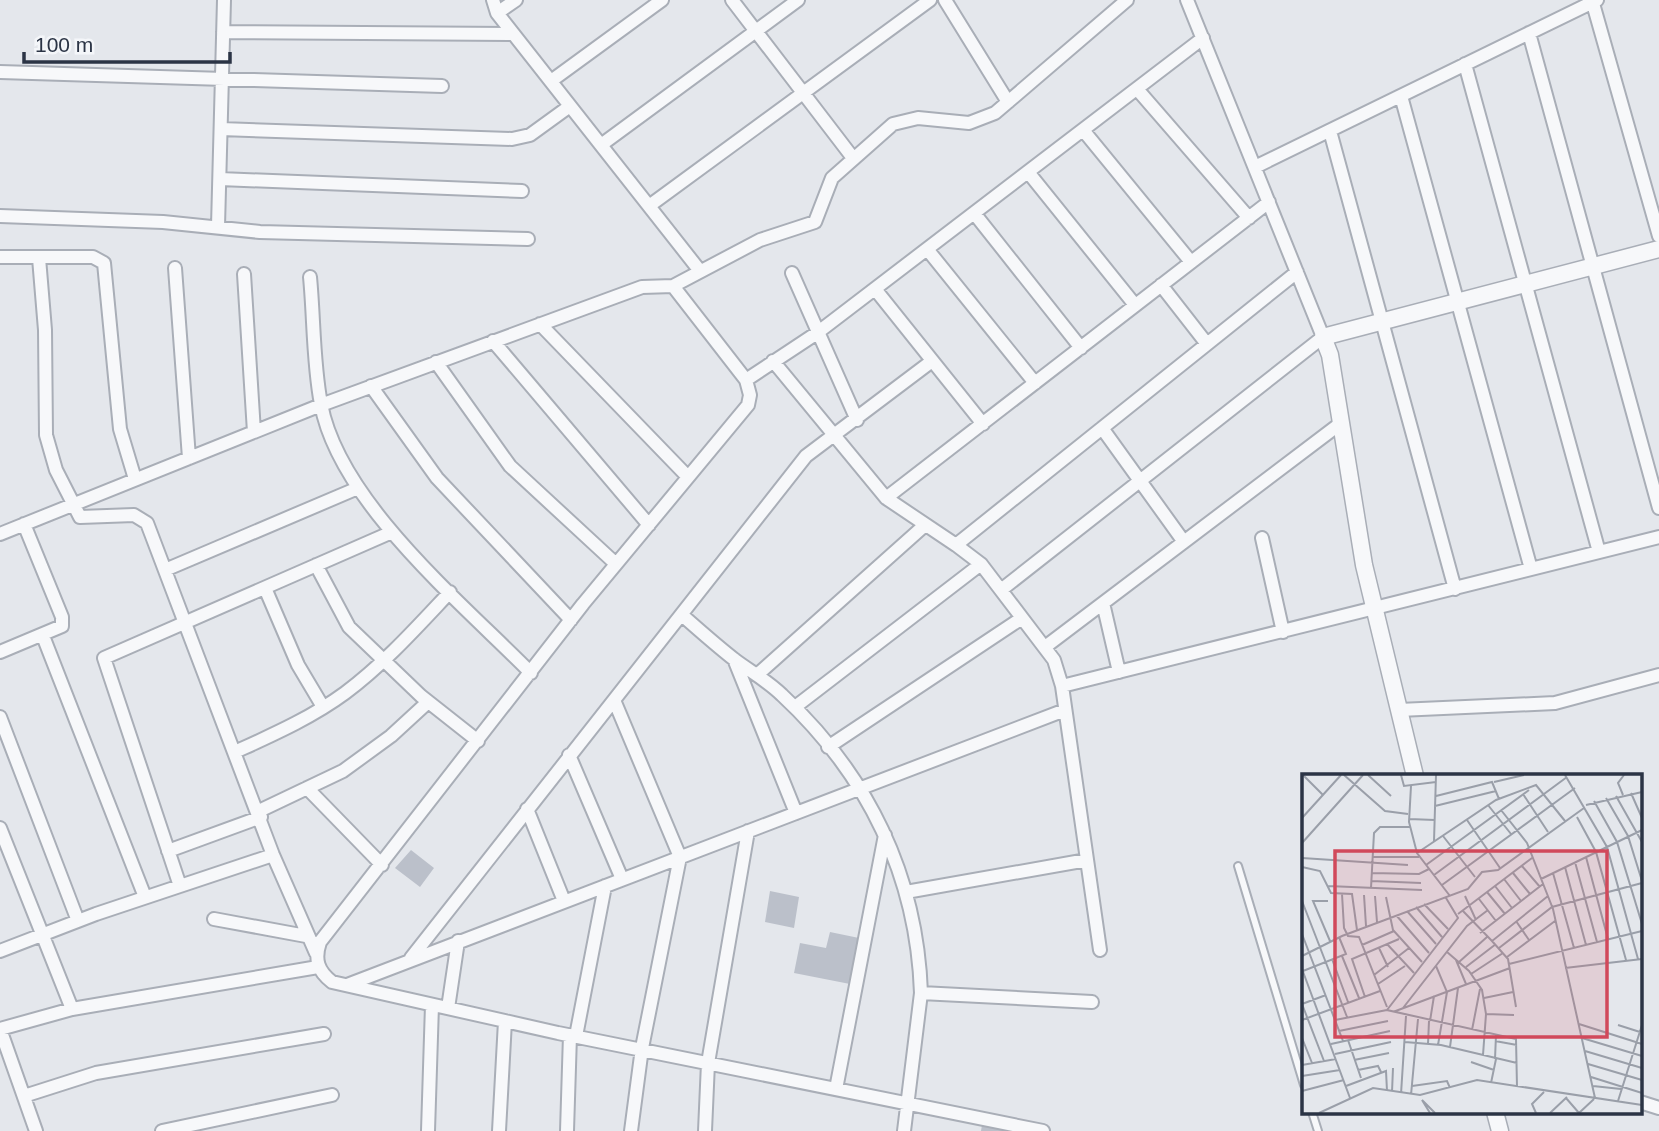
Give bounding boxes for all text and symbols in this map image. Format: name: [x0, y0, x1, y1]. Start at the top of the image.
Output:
scale bar: [24, 21, 231, 65]
text: 100 m: [35, 33, 93, 56]
inset map: [1302, 774, 1642, 1114]

